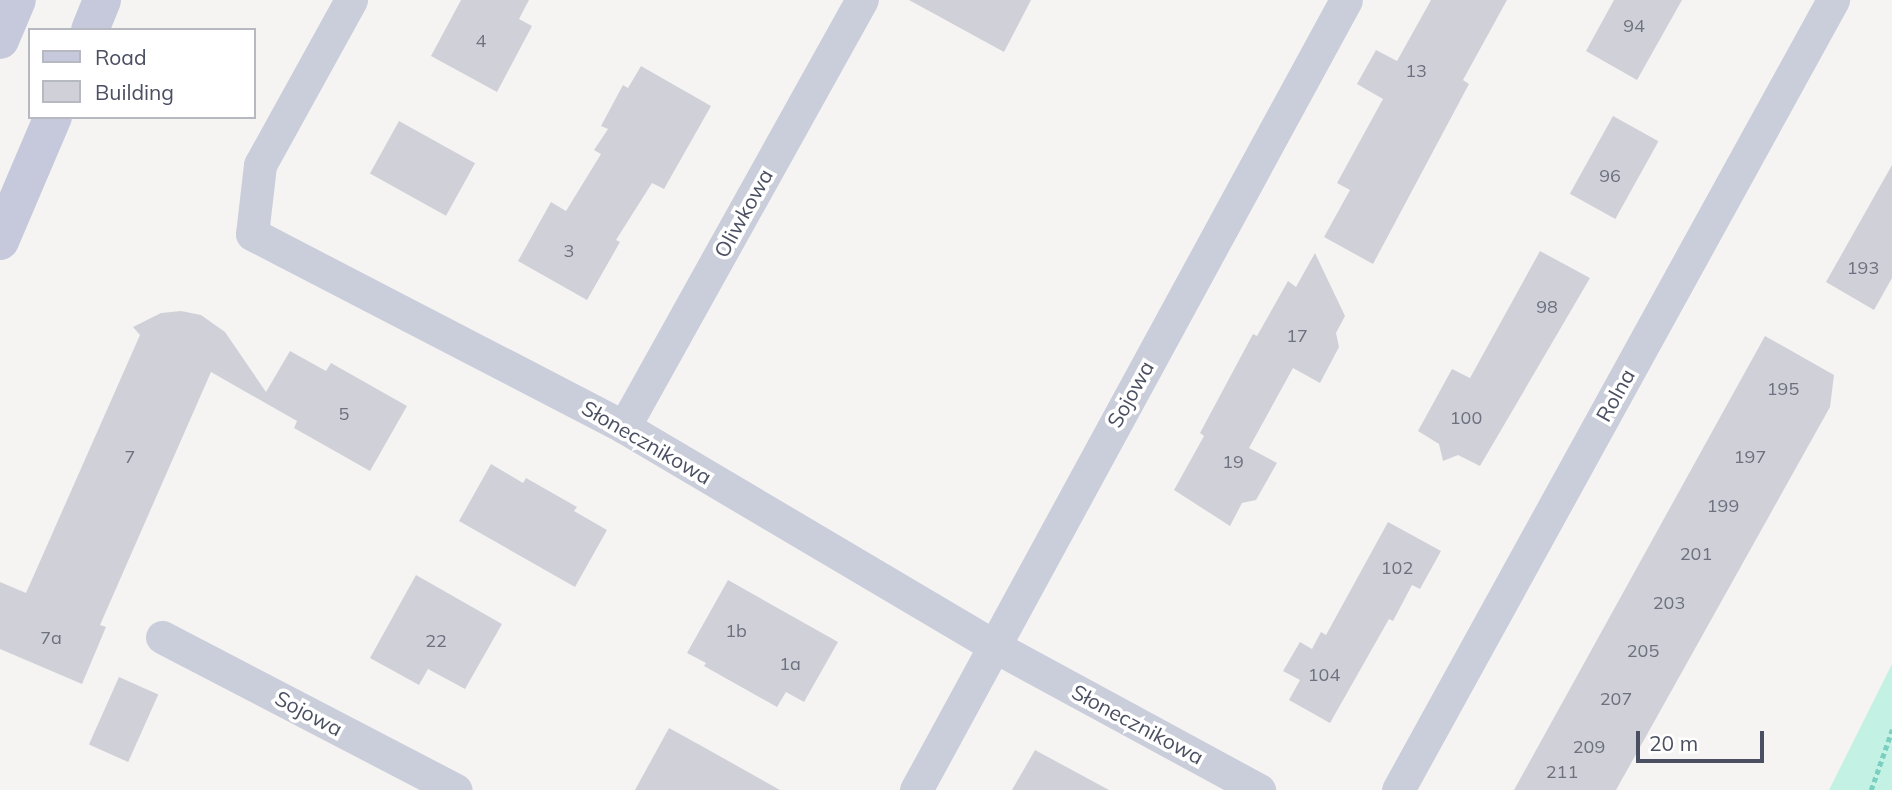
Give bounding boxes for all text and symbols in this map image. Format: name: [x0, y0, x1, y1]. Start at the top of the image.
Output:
house number: 94: [1623, 15, 1645, 37]
legend: [28, 28, 256, 119]
house number: 4: [476, 30, 486, 52]
text: Road: [95, 44, 146, 70]
house number: 13: [1405, 60, 1427, 82]
text: Building: [95, 79, 174, 105]
street label: Oliwkowa: [708, 164, 778, 262]
house number: 96: [1599, 165, 1621, 187]
house number: 3: [564, 240, 574, 262]
house number: 193: [1847, 257, 1879, 279]
house number: 98: [1536, 296, 1558, 318]
house number: 17: [1286, 325, 1308, 347]
street label: Sojowa: [1101, 356, 1159, 432]
street label: Rolna: [1590, 364, 1640, 426]
house number: 195: [1767, 378, 1799, 400]
street label: Słonecznikowa: [578, 395, 716, 489]
house number: 5: [339, 403, 349, 425]
house number: 100: [1450, 407, 1482, 429]
house number: 7: [125, 446, 135, 468]
house number: 197: [1734, 446, 1766, 468]
house number: 19: [1222, 451, 1244, 473]
house number: 199: [1707, 495, 1739, 517]
house number: 201: [1680, 543, 1712, 565]
house number: 102: [1381, 557, 1413, 579]
house number: 203: [1653, 592, 1685, 614]
house number: 1b: [725, 620, 747, 642]
house number: 7a: [40, 627, 62, 649]
house number: 22: [425, 630, 447, 652]
house number: 205: [1627, 640, 1659, 662]
house number: 1a: [779, 653, 801, 675]
house number: 104: [1308, 664, 1340, 686]
street label: Słonecznikowa: [1068, 679, 1208, 769]
street label: Sojowa: [271, 685, 347, 741]
house number: 207: [1600, 688, 1632, 710]
scale bar: [1640, 716, 1768, 760]
text: 20 m: [1649, 730, 1698, 756]
house number: 209: [1573, 736, 1605, 758]
house number: 211: [1546, 761, 1578, 783]

